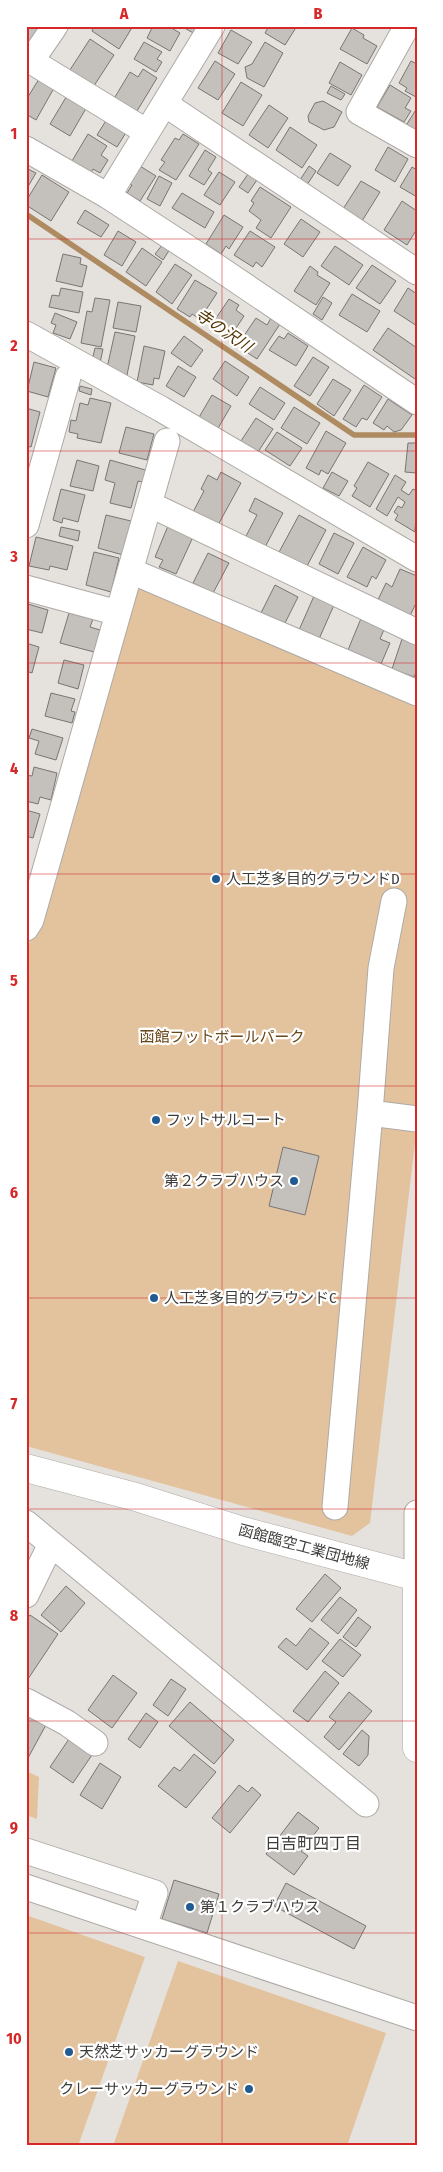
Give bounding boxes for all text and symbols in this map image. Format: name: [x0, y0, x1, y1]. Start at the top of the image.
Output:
text: A: [119, 4, 129, 23]
text: B: [314, 4, 323, 23]
text: 1: [11, 124, 17, 143]
water label: 寺の沢川: [192, 305, 257, 357]
text: 2: [9, 336, 18, 355]
text: 3: [9, 547, 18, 566]
text: 4: [10, 759, 18, 778]
place label: 人工芝多目的グラウンドD: [226, 870, 400, 888]
marker: 人工芝多目的グラウンドD: [210, 873, 222, 885]
text: 5: [10, 971, 18, 990]
park label: 函館フットボールパーク: [139, 1028, 305, 1046]
place label: フットサルコート: [166, 1111, 286, 1129]
marker: フットサルコート: [150, 1114, 162, 1126]
place label: 第２クラブハウス: [164, 1172, 284, 1190]
marker: 第２クラブハウス: [288, 1175, 300, 1187]
text: 6: [10, 1183, 18, 1202]
place label: 人工芝多目的グラウンドC: [164, 1289, 337, 1307]
marker: 人工芝多目的グラウンドC: [148, 1292, 160, 1304]
text: 7: [11, 1394, 18, 1413]
street label: 函館臨空工業団地線: [236, 1521, 372, 1573]
text: 8: [10, 1606, 19, 1625]
text: 9: [10, 1818, 18, 1837]
district label: 日吉町四丁目: [265, 1834, 361, 1853]
place label: 第１クラブハウス: [200, 1898, 320, 1916]
marker: 第１クラブハウス: [184, 1901, 196, 1913]
text: 10: [6, 2029, 22, 2048]
place label: 天然芝サッカーグラウンド: [79, 2043, 259, 2061]
marker: 天然芝サッカーグラウンド: [63, 2046, 75, 2058]
place label: クレーサッカーグラウンド: [59, 2080, 239, 2098]
marker: クレーサッカーグラウンド: [243, 2083, 255, 2095]

